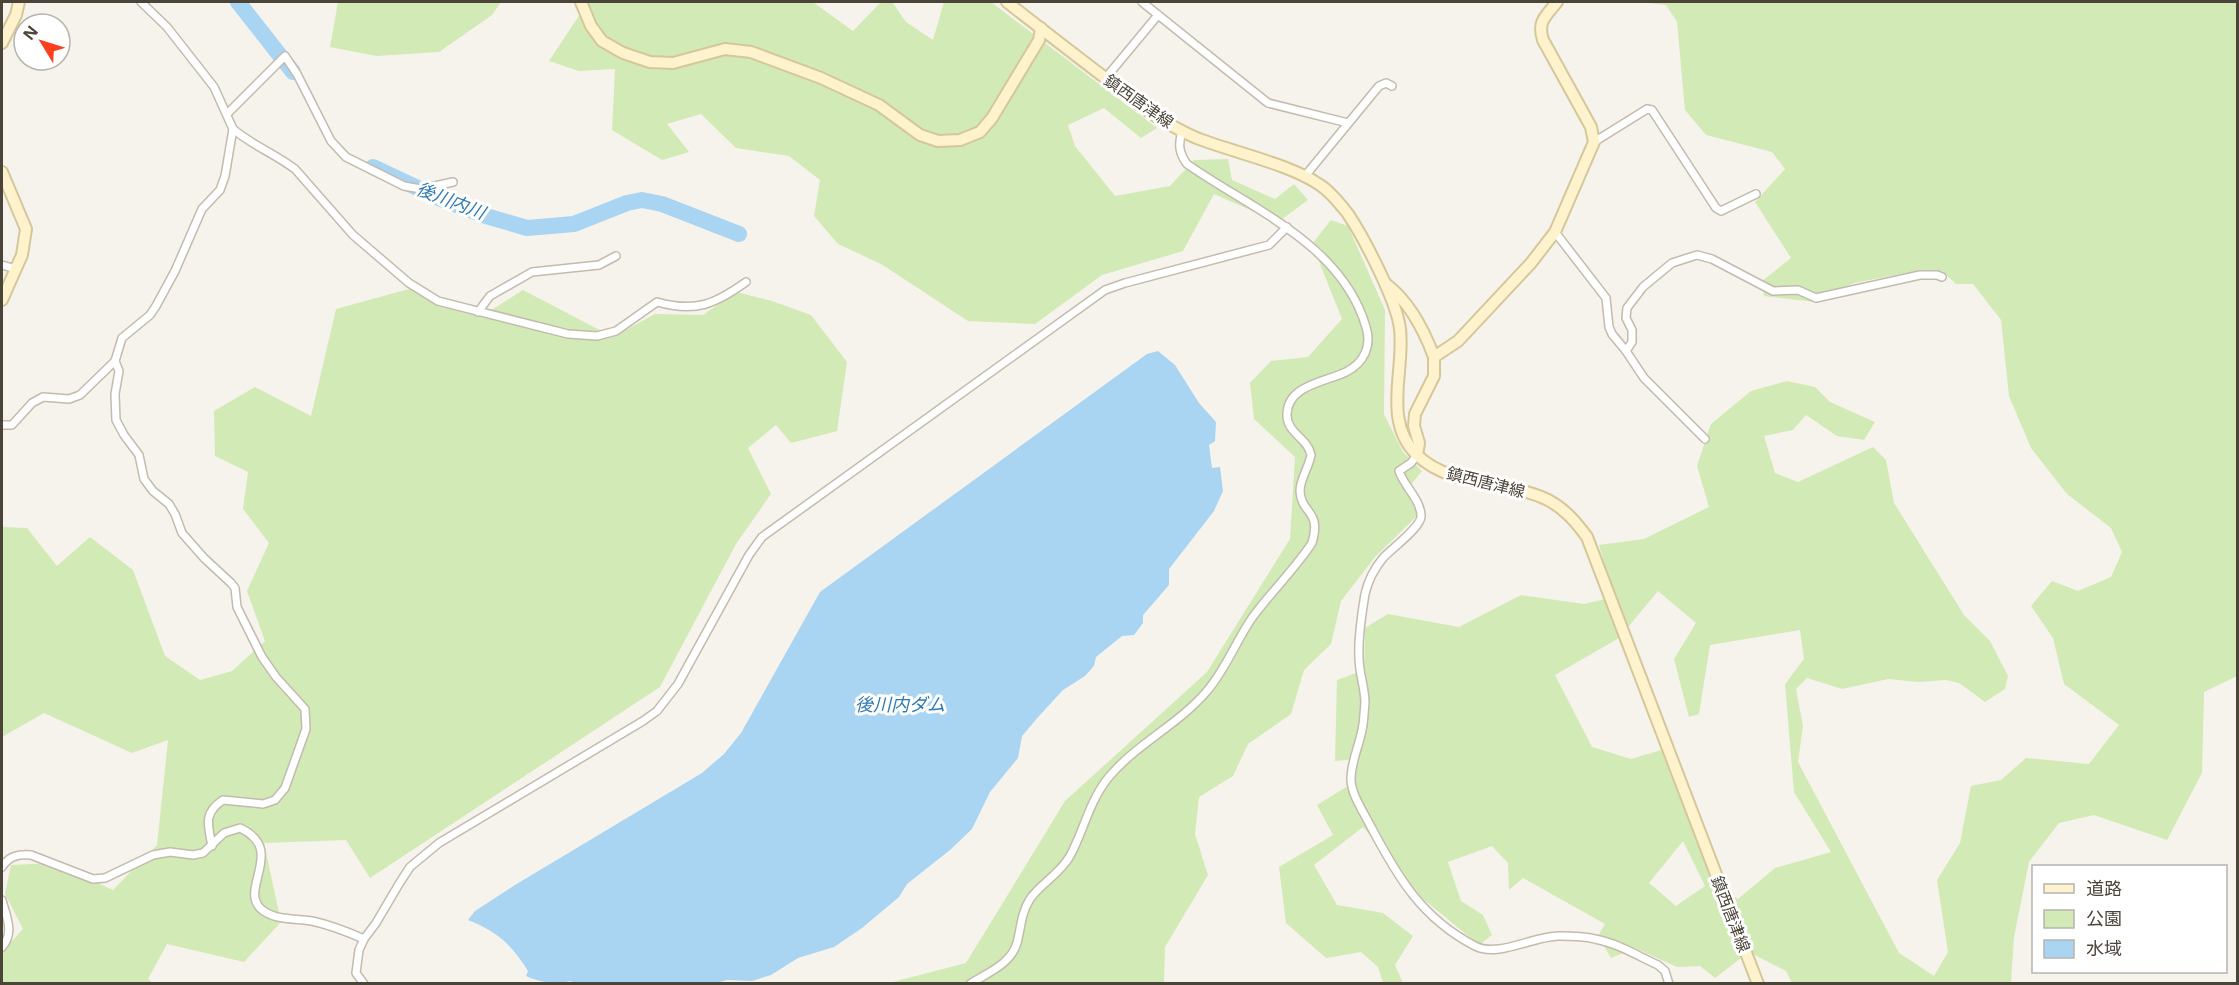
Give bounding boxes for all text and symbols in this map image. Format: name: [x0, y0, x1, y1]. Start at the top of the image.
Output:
north arrow: [12, 12, 72, 72]
text: N: [18, 21, 43, 45]
street label: 鎮西唐津線: [1100, 69, 1178, 133]
water label: 後川内川: [413, 176, 491, 225]
street label: 鎮西唐津線: [1445, 462, 1527, 502]
water label: 後川内ダム: [855, 692, 945, 716]
legend: [2032, 865, 2227, 973]
street label: 鎮西唐津線: [1706, 873, 1756, 955]
text: 道路: [2086, 876, 2122, 900]
text: 公園: [2086, 906, 2122, 930]
text: 水域: [2086, 936, 2122, 960]

